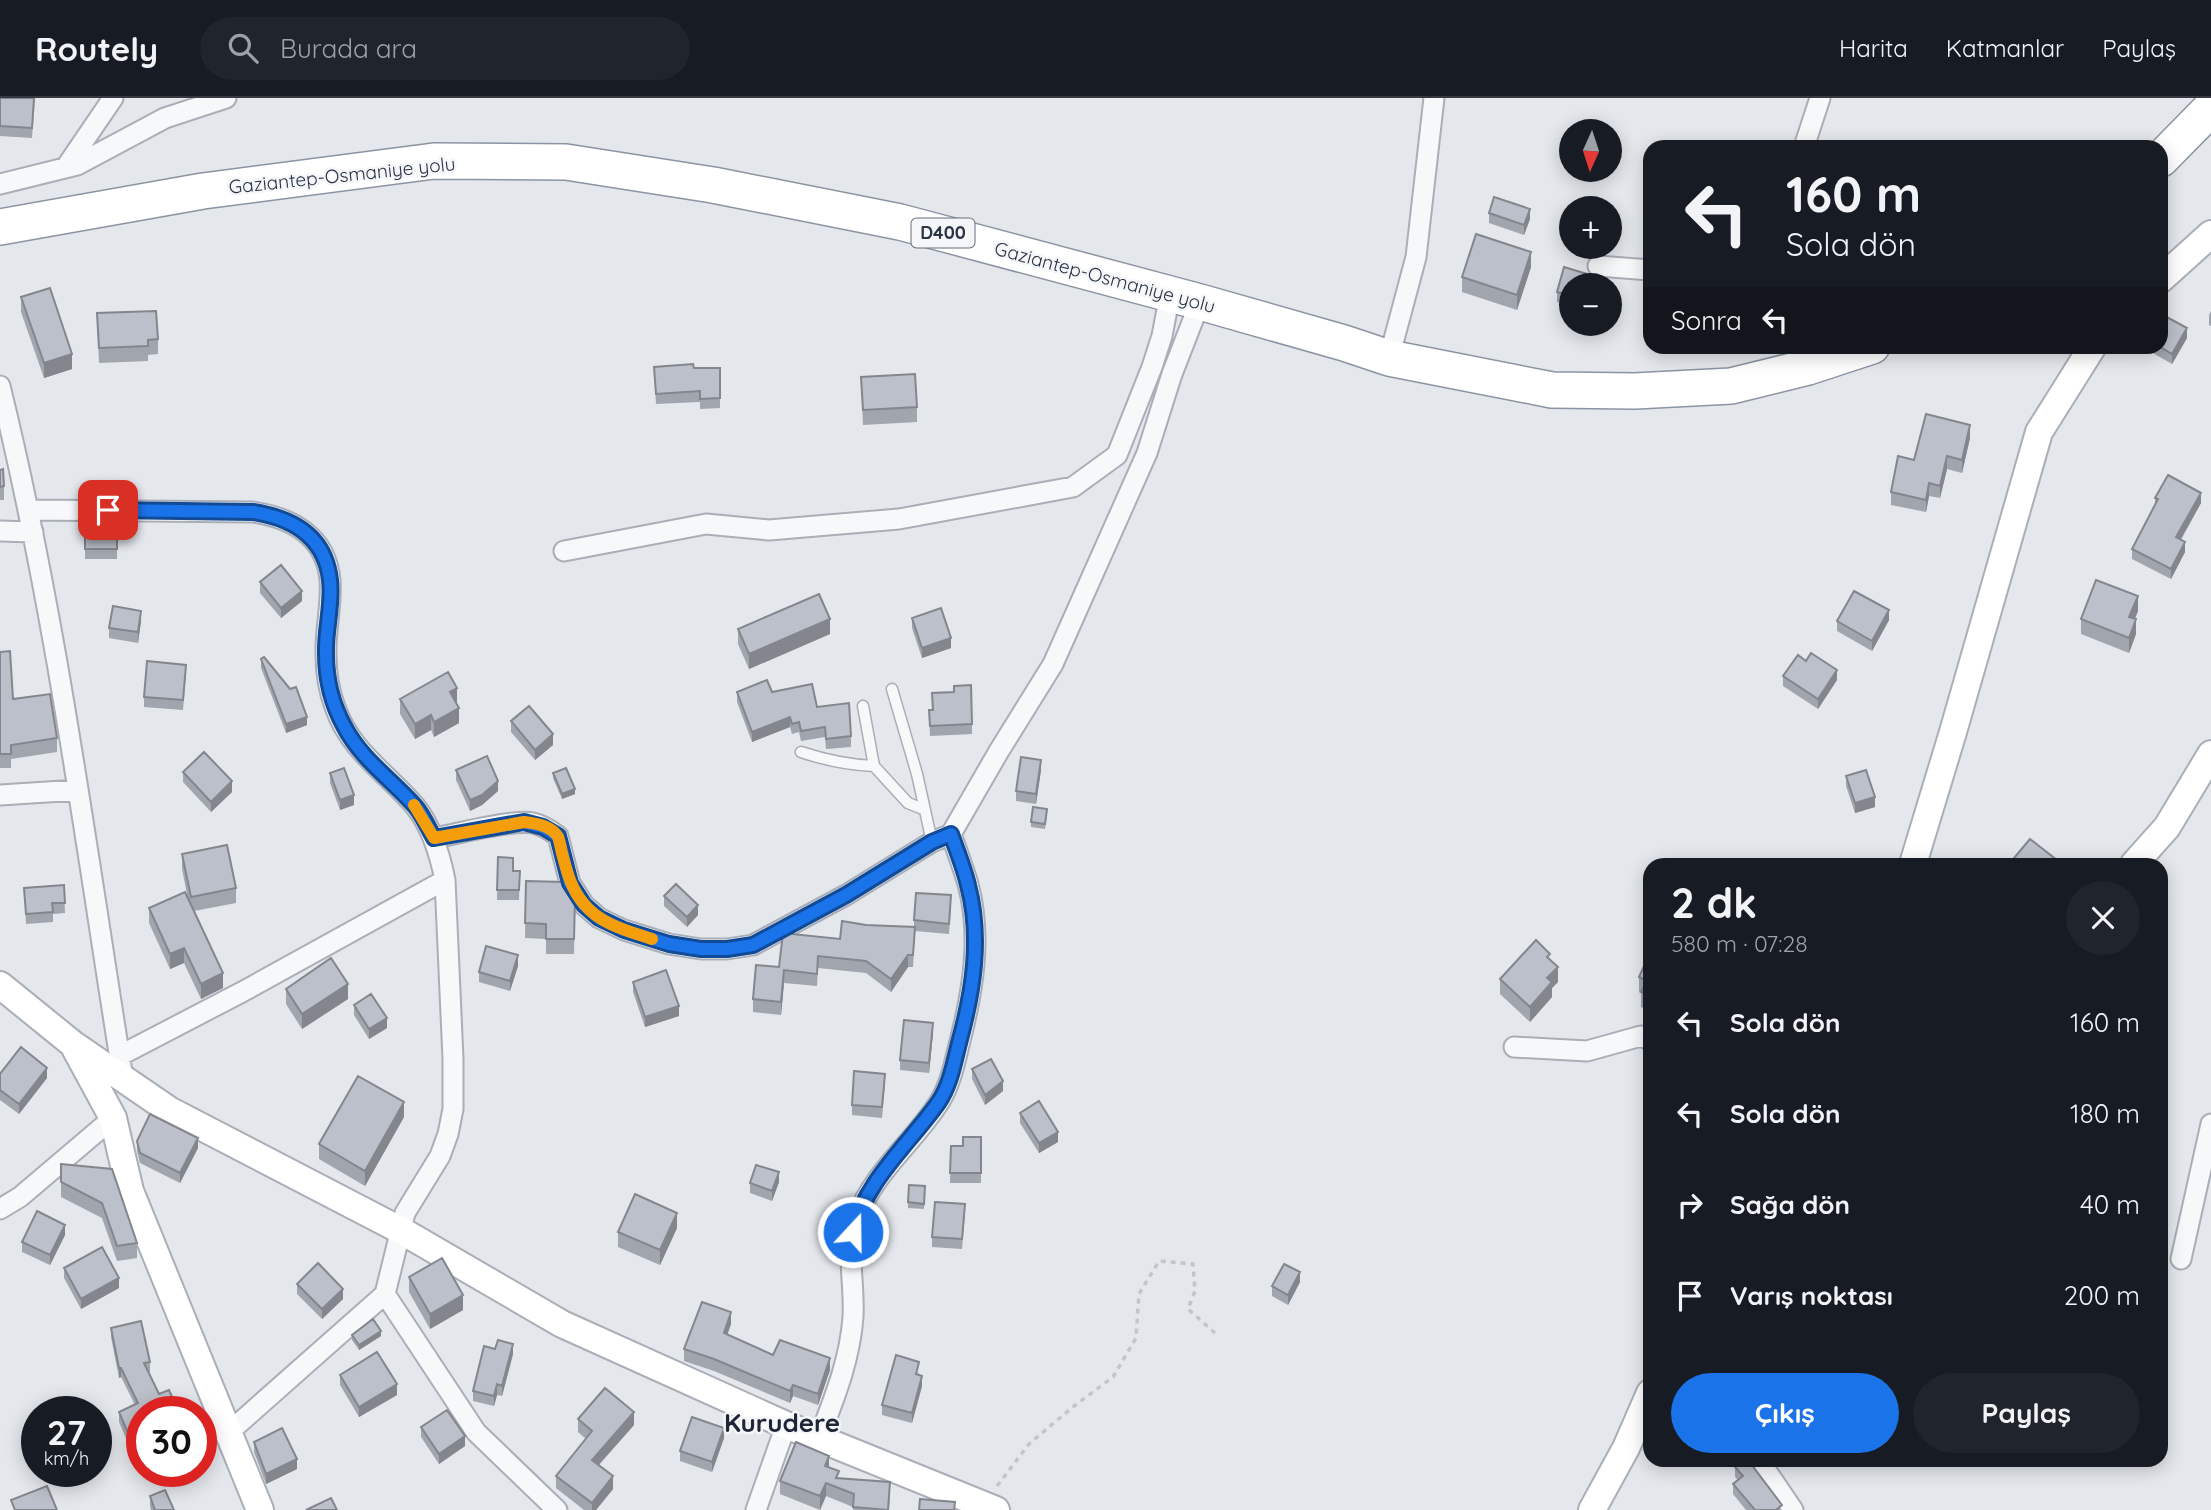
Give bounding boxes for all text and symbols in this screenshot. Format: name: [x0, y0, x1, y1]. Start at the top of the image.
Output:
search box: [200, 17, 690, 80]
text: Routely: [35, 28, 158, 69]
icon: search: [224, 29, 262, 67]
text: Burada ara: [280, 32, 417, 65]
text: Harita: [1839, 33, 1908, 63]
text: Katmanlar: [1946, 33, 2064, 63]
text: Paylaş: [2102, 33, 2176, 63]
north arrow: [1559, 119, 1622, 182]
map controls: [1559, 119, 1622, 336]
street label: Gaziantep-Osmaniye yolu: [227, 151, 457, 199]
text: 160 m: [1786, 163, 1921, 224]
icon: left: [1671, 168, 1762, 259]
button: +: [1559, 196, 1622, 259]
road number: D400: [912, 218, 974, 248]
text: Sola dön: [1786, 224, 1916, 264]
street label: Gaziantep-Osmaniye yolu: [992, 236, 1218, 318]
button: −: [1559, 273, 1622, 336]
icon: left: [1756, 301, 1794, 339]
text: Sonra: [1671, 304, 1742, 337]
pin: [78, 480, 138, 540]
icon: arrive: [89, 491, 127, 529]
text: 2 dk: [1671, 876, 1757, 929]
button: close: [2066, 881, 2140, 955]
text: 580 m · 07:28: [1671, 929, 1808, 958]
icon: left: [1671, 1004, 1709, 1042]
text: Sola dön: [1730, 1006, 1840, 1039]
text: 160 m: [2070, 1006, 2140, 1039]
icon: left: [1671, 1095, 1709, 1133]
text: Sola dön: [1730, 1097, 1840, 1130]
text: 180 m: [2070, 1097, 2140, 1130]
icon: right: [1671, 1186, 1709, 1224]
text: Sağa dön: [1730, 1188, 1850, 1221]
text: 40 m: [2080, 1188, 2140, 1221]
position arrow: [816, 1195, 890, 1269]
icon: arrive: [1671, 1277, 1709, 1315]
text: Varış noktası: [1730, 1279, 1893, 1312]
text: 200 m: [2064, 1279, 2140, 1312]
button: Çıkış: [1671, 1373, 1899, 1453]
button: Paylaş: [1913, 1373, 2140, 1453]
speed limit sign: 30: [126, 1396, 217, 1487]
district label: Kurudere: [724, 1406, 840, 1439]
text: 27: [47, 1410, 86, 1454]
text: km/h: [44, 1447, 89, 1470]

